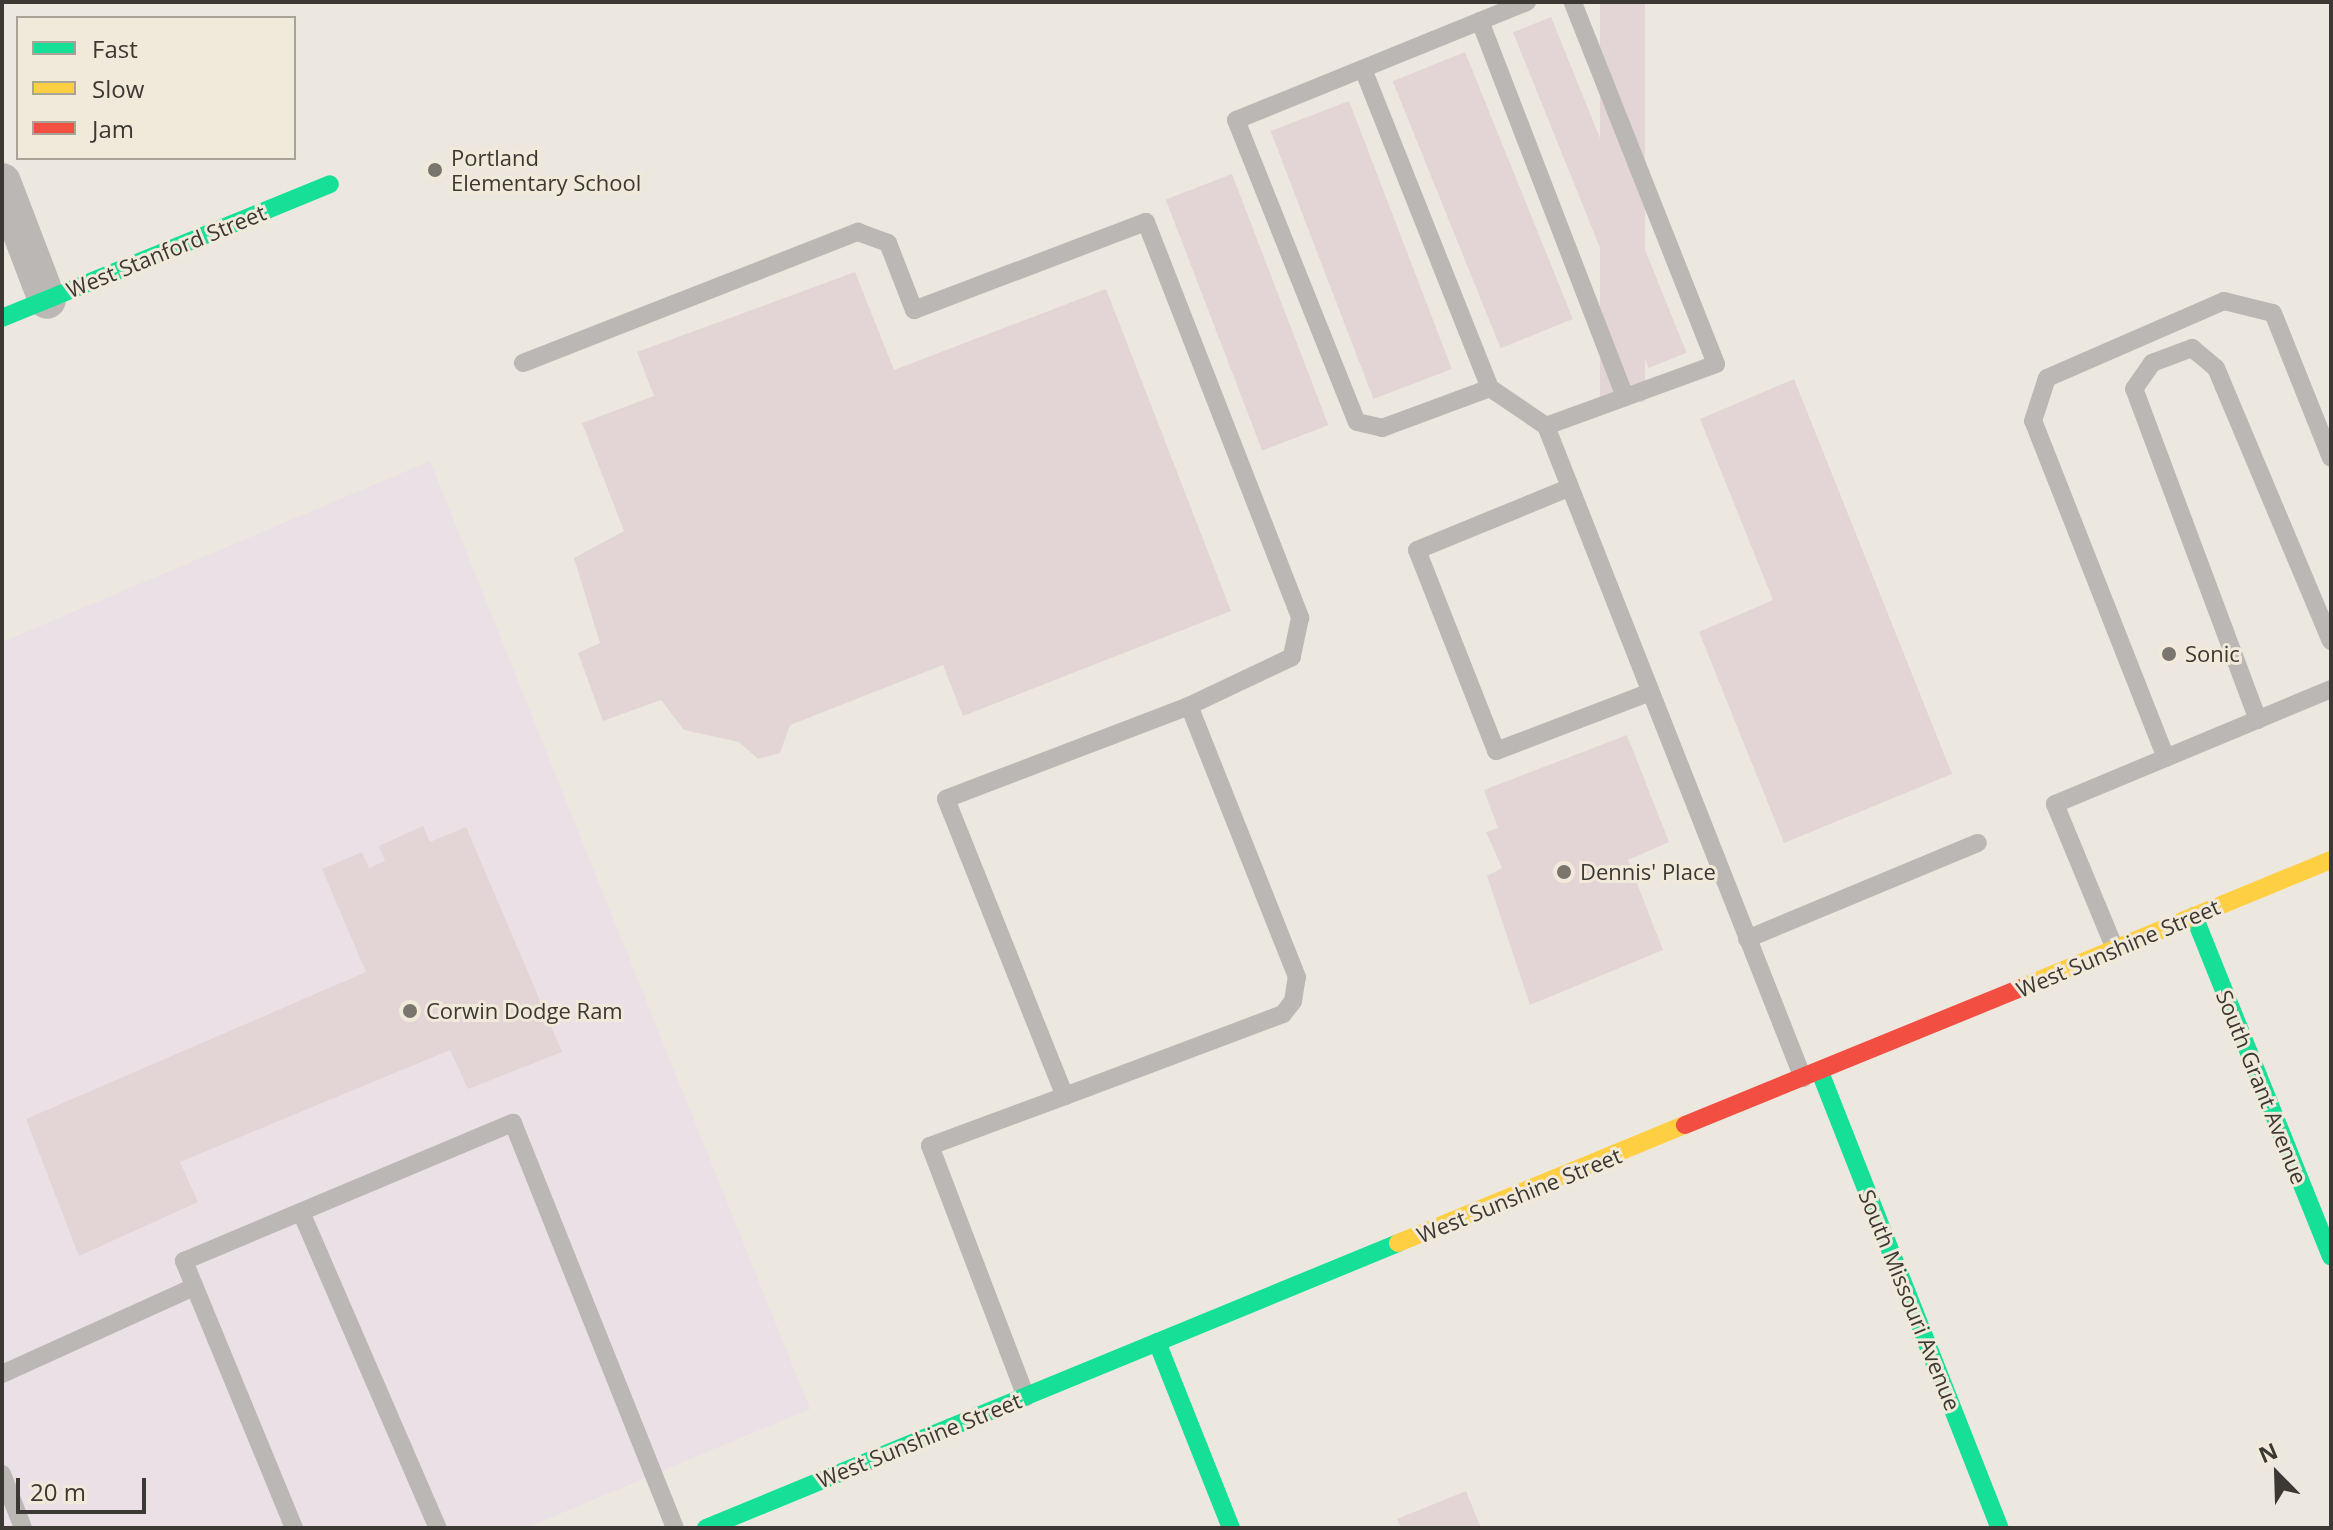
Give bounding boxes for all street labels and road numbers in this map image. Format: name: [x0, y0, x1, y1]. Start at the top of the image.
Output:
street label: West Stanford Street: [63, 199, 269, 303]
street label: West Sunshine Street: [2012, 893, 2224, 1003]
street label: South Grant Avenue: [2211, 986, 2313, 1188]
street label: West Sunshine Street: [1413, 1142, 1625, 1248]
street label: South Missouri Avenue: [1854, 1186, 1966, 1414]
street label: West Sunshine Street: [813, 1387, 1025, 1493]

